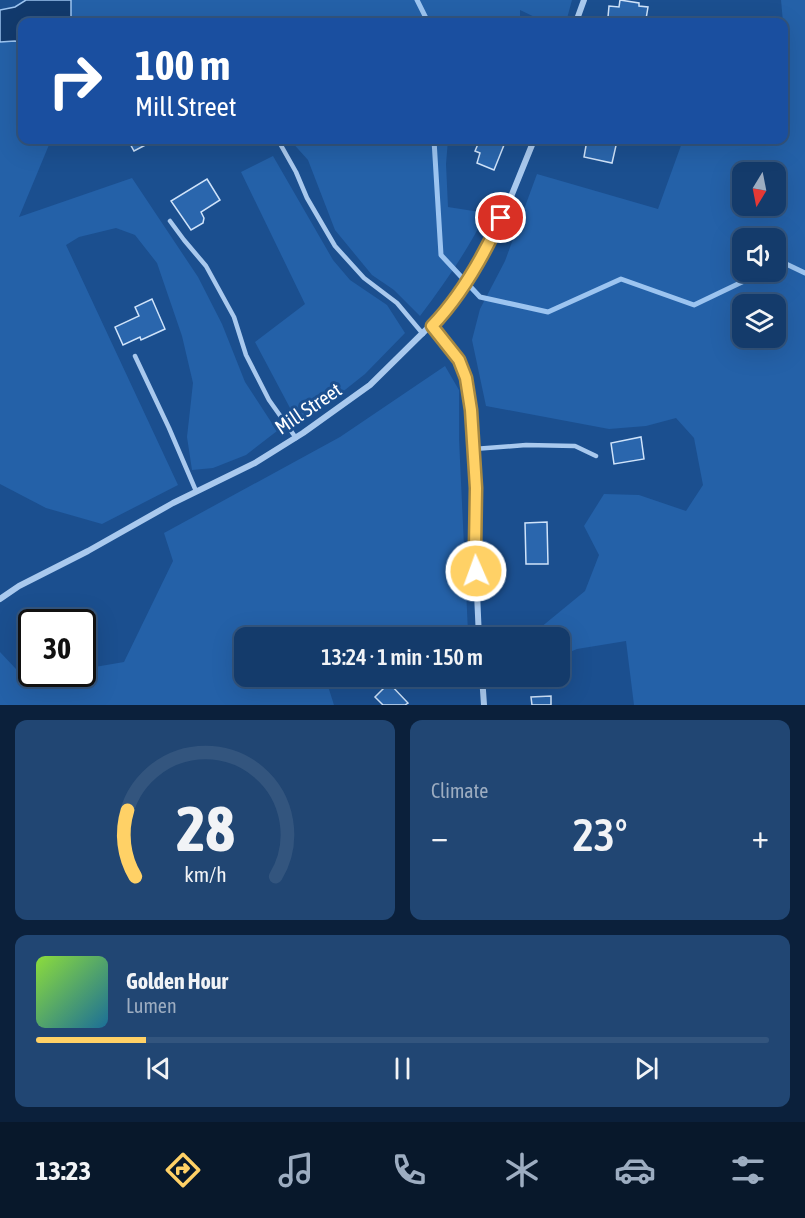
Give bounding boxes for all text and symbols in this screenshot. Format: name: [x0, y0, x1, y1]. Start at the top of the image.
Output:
text: 100 m: [135, 41, 230, 89]
icon: right: [36, 42, 114, 120]
text: Mill Street: [135, 91, 237, 122]
north arrow: [732, 162, 786, 216]
map controls: [732, 162, 786, 348]
pin: [475, 192, 526, 243]
icon: arrive: [484, 201, 517, 234]
button: sound: [732, 228, 786, 282]
button: layers: [732, 294, 786, 348]
street label: Mill Street: [270, 377, 346, 439]
position arrow: [444, 539, 508, 603]
speed limit sign: 30: [18, 609, 96, 687]
text: 13:24 · 1 min · 150 m: [321, 644, 483, 670]
text: Climate: [431, 779, 488, 802]
text: 28: [176, 793, 234, 864]
text: 23°: [573, 809, 627, 861]
text: −: [431, 817, 448, 855]
text: +: [752, 817, 769, 855]
text: km/h: [184, 862, 226, 887]
text: Golden Hour: [126, 968, 228, 994]
text: Lumen: [126, 994, 177, 1017]
icon: previous: [142, 1052, 175, 1085]
icon: pause: [386, 1052, 419, 1085]
icon: next: [630, 1052, 663, 1085]
icon: directions: [162, 1149, 204, 1191]
icon: music: [275, 1149, 317, 1191]
icon: phone: [388, 1149, 430, 1191]
icon: climate: [501, 1149, 543, 1191]
icon: car: [614, 1149, 656, 1191]
icon: filters: [727, 1149, 769, 1191]
text: 13:23: [36, 1155, 91, 1186]

